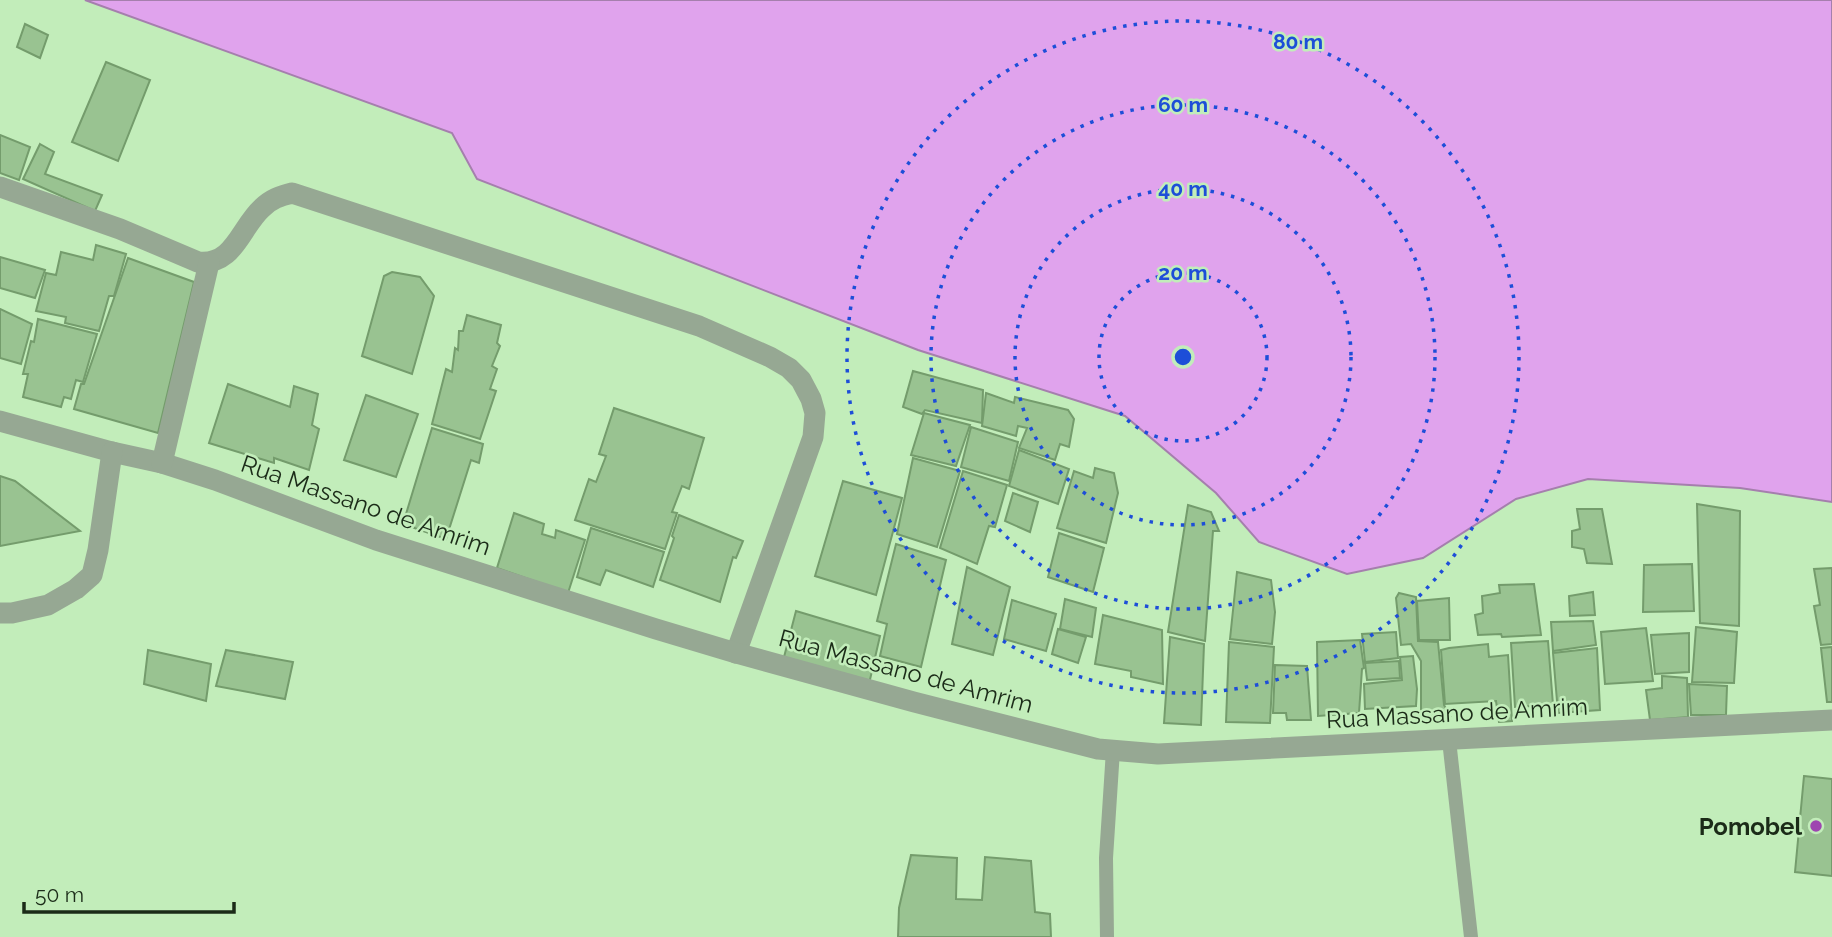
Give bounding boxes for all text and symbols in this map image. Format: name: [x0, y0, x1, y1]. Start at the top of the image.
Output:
text: 80 m: [1273, 29, 1323, 54]
text: 60 m: [1158, 92, 1208, 117]
text: 40 m: [1158, 176, 1208, 201]
text: 20 m: [1158, 260, 1208, 285]
centre of rings: [1171, 345, 1195, 369]
street label: Rua Massano de Amrim: [237, 449, 495, 561]
street label: Rua Massano de Amrim: [776, 623, 1036, 719]
street label: Rua Massano de Amrim: [1325, 692, 1589, 734]
place label: Pomobel: [1699, 812, 1802, 841]
marker: Pomobel: [1808, 818, 1824, 834]
scale bar: [24, 870, 234, 914]
text: 50 m: [35, 882, 84, 907]

